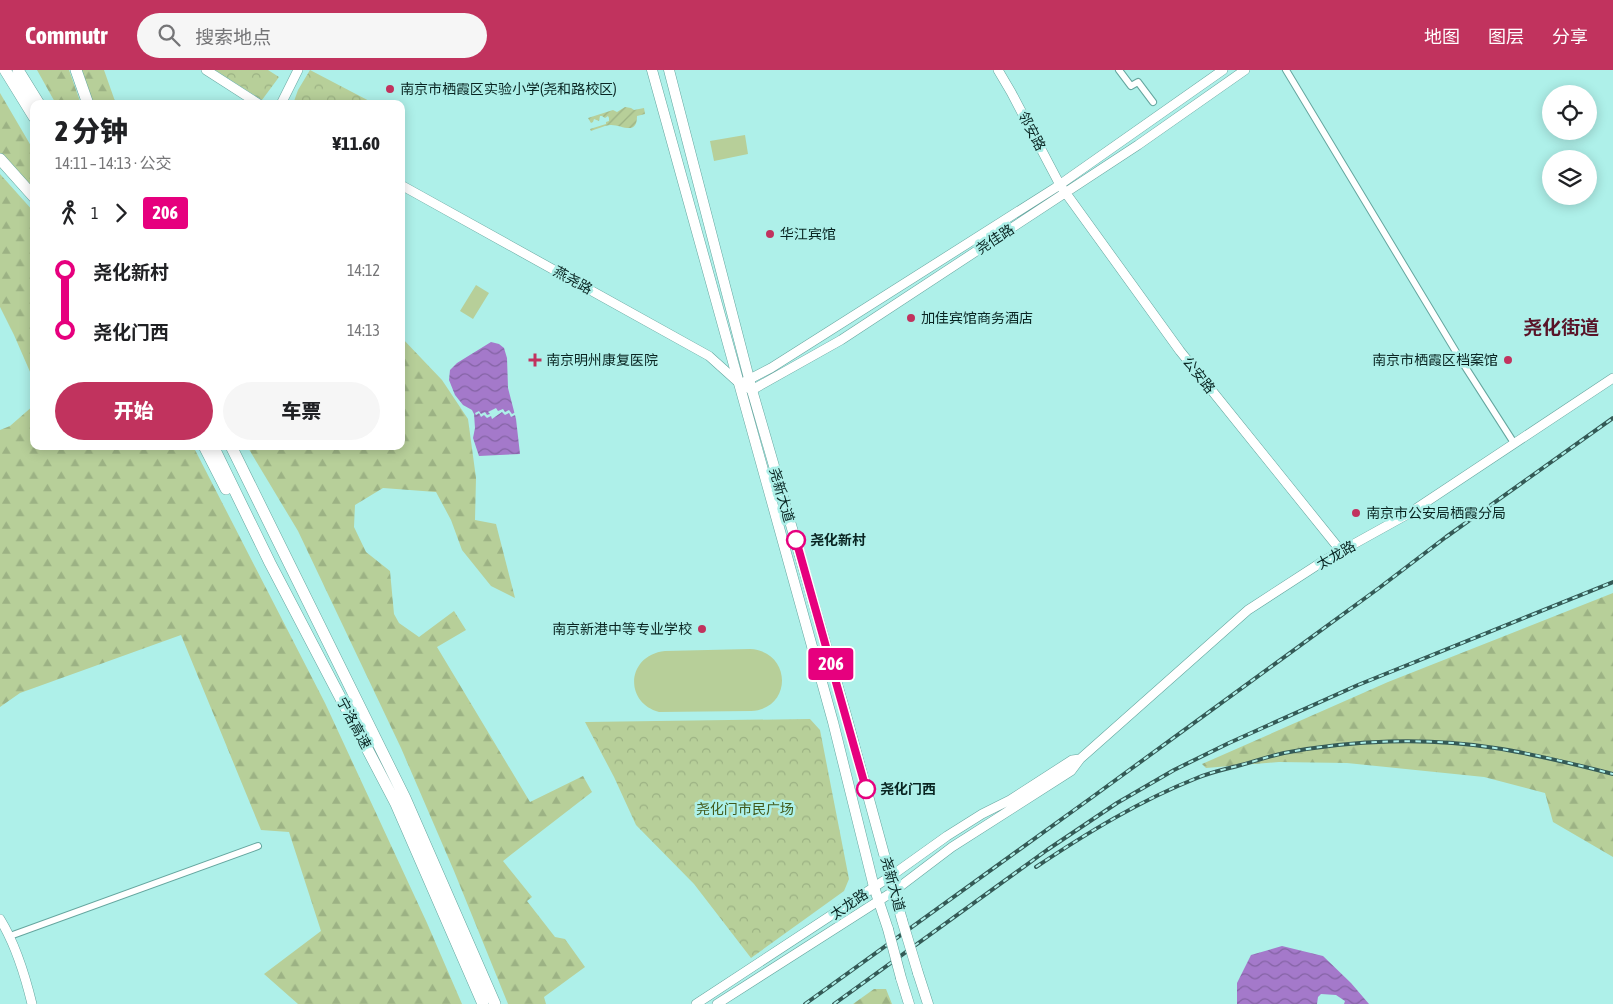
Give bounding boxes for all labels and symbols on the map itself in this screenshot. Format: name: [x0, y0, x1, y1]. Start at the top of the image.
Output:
place label: 南京市栖霞区实验小学(尧和路校区): [400, 81, 617, 97]
marker: 南京市栖霞区实验小学(尧和路校区): [384, 83, 396, 95]
street label: 邻安路: [1015, 109, 1049, 153]
street label: 尧佳路: [973, 221, 1017, 257]
place label: 华江宾馆: [780, 226, 836, 242]
marker: 华江宾馆: [764, 228, 776, 240]
street label: 燕尧路: [551, 263, 595, 297]
place label: 加佳宾馆商务酒店: [921, 310, 1033, 326]
marker: 加佳宾馆商务酒店: [905, 312, 917, 324]
district label: 尧化街道: [1523, 316, 1599, 338]
place label: 南京明州康复医院: [546, 352, 658, 368]
place label: 南京市栖霞区档案馆: [1372, 352, 1498, 368]
marker: 南京明州康复医院: [528, 353, 542, 367]
street label: 公安路: [1180, 354, 1218, 396]
marker: 南京市栖霞区档案馆: [1502, 354, 1514, 366]
street label: 尧新大道: [767, 466, 797, 524]
place label: 南京市公安局栖霞分局: [1366, 505, 1506, 521]
marker: 南京市公安局栖霞分局: [1350, 507, 1362, 519]
marker: 尧化新村: [786, 530, 806, 550]
place label: 尧化新村: [810, 532, 866, 548]
street label: 太龙路: [1314, 538, 1358, 572]
place label: 南京新港中等专业学校: [552, 621, 692, 637]
marker: 南京新港中等专业学校: [696, 623, 708, 635]
line badge: 206: [802, 648, 860, 680]
street label: 宁洛高速: [334, 695, 374, 751]
marker: 尧化门西: [856, 779, 876, 799]
place label: 尧化门西: [880, 781, 936, 797]
park label: 尧化门市民广场: [696, 801, 794, 817]
street label: 尧新大道: [878, 855, 908, 913]
street label: 太龙路: [827, 886, 871, 922]

